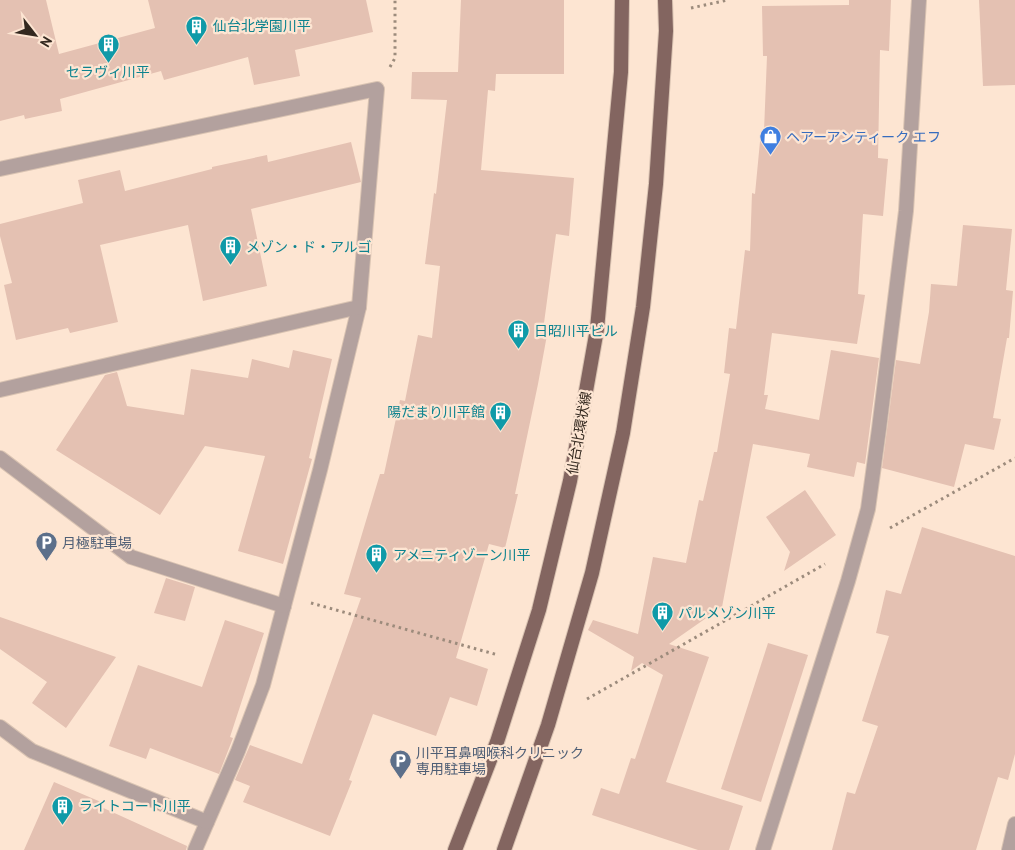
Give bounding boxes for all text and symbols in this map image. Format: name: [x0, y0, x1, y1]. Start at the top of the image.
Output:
north arrow: [10, 10, 60, 60]
building icon: 仙台北学園川平: [185, 14, 209, 45]
place label: 仙台北学園川平: [213, 17, 311, 35]
building icon: セラヴィ川平: [96, 32, 120, 63]
text: N: [36, 33, 56, 50]
place label: セラヴィ川平: [66, 63, 150, 81]
shop icon: ヘアーアンティーク エフ: [758, 125, 782, 156]
place label: ヘアーアンティーク エフ: [786, 128, 941, 146]
building icon: メゾン・ド・アルゴ: [218, 235, 242, 266]
place label: メゾン・ド・アルゴ: [246, 238, 372, 256]
building icon: 日昭川平ビル: [506, 319, 530, 350]
place label: 日昭川平ビル: [534, 322, 618, 340]
street label: 仙台北環状線: [563, 390, 595, 476]
building icon: 陽だまり川平館: [489, 400, 513, 431]
place label: 陽だまり川平館: [387, 403, 485, 421]
parking icon: 月極駐車場: [34, 531, 58, 562]
place label: 月極駐車場: [62, 534, 132, 552]
building icon: アメニティゾーン川平: [365, 543, 389, 574]
place label: アメニティゾーン川平: [393, 546, 531, 564]
building icon: パルメゾン川平: [650, 601, 674, 632]
place label: パルメゾン川平: [678, 604, 776, 622]
place label: 川平耳鼻咽喉科クリニック 専用駐車場: [416, 744, 584, 778]
parking icon: 川平耳鼻咽喉科クリニック 専用駐車場: [388, 749, 412, 780]
building icon: ライトコート川平: [51, 794, 75, 825]
place label: ライトコート川平: [79, 797, 191, 815]

